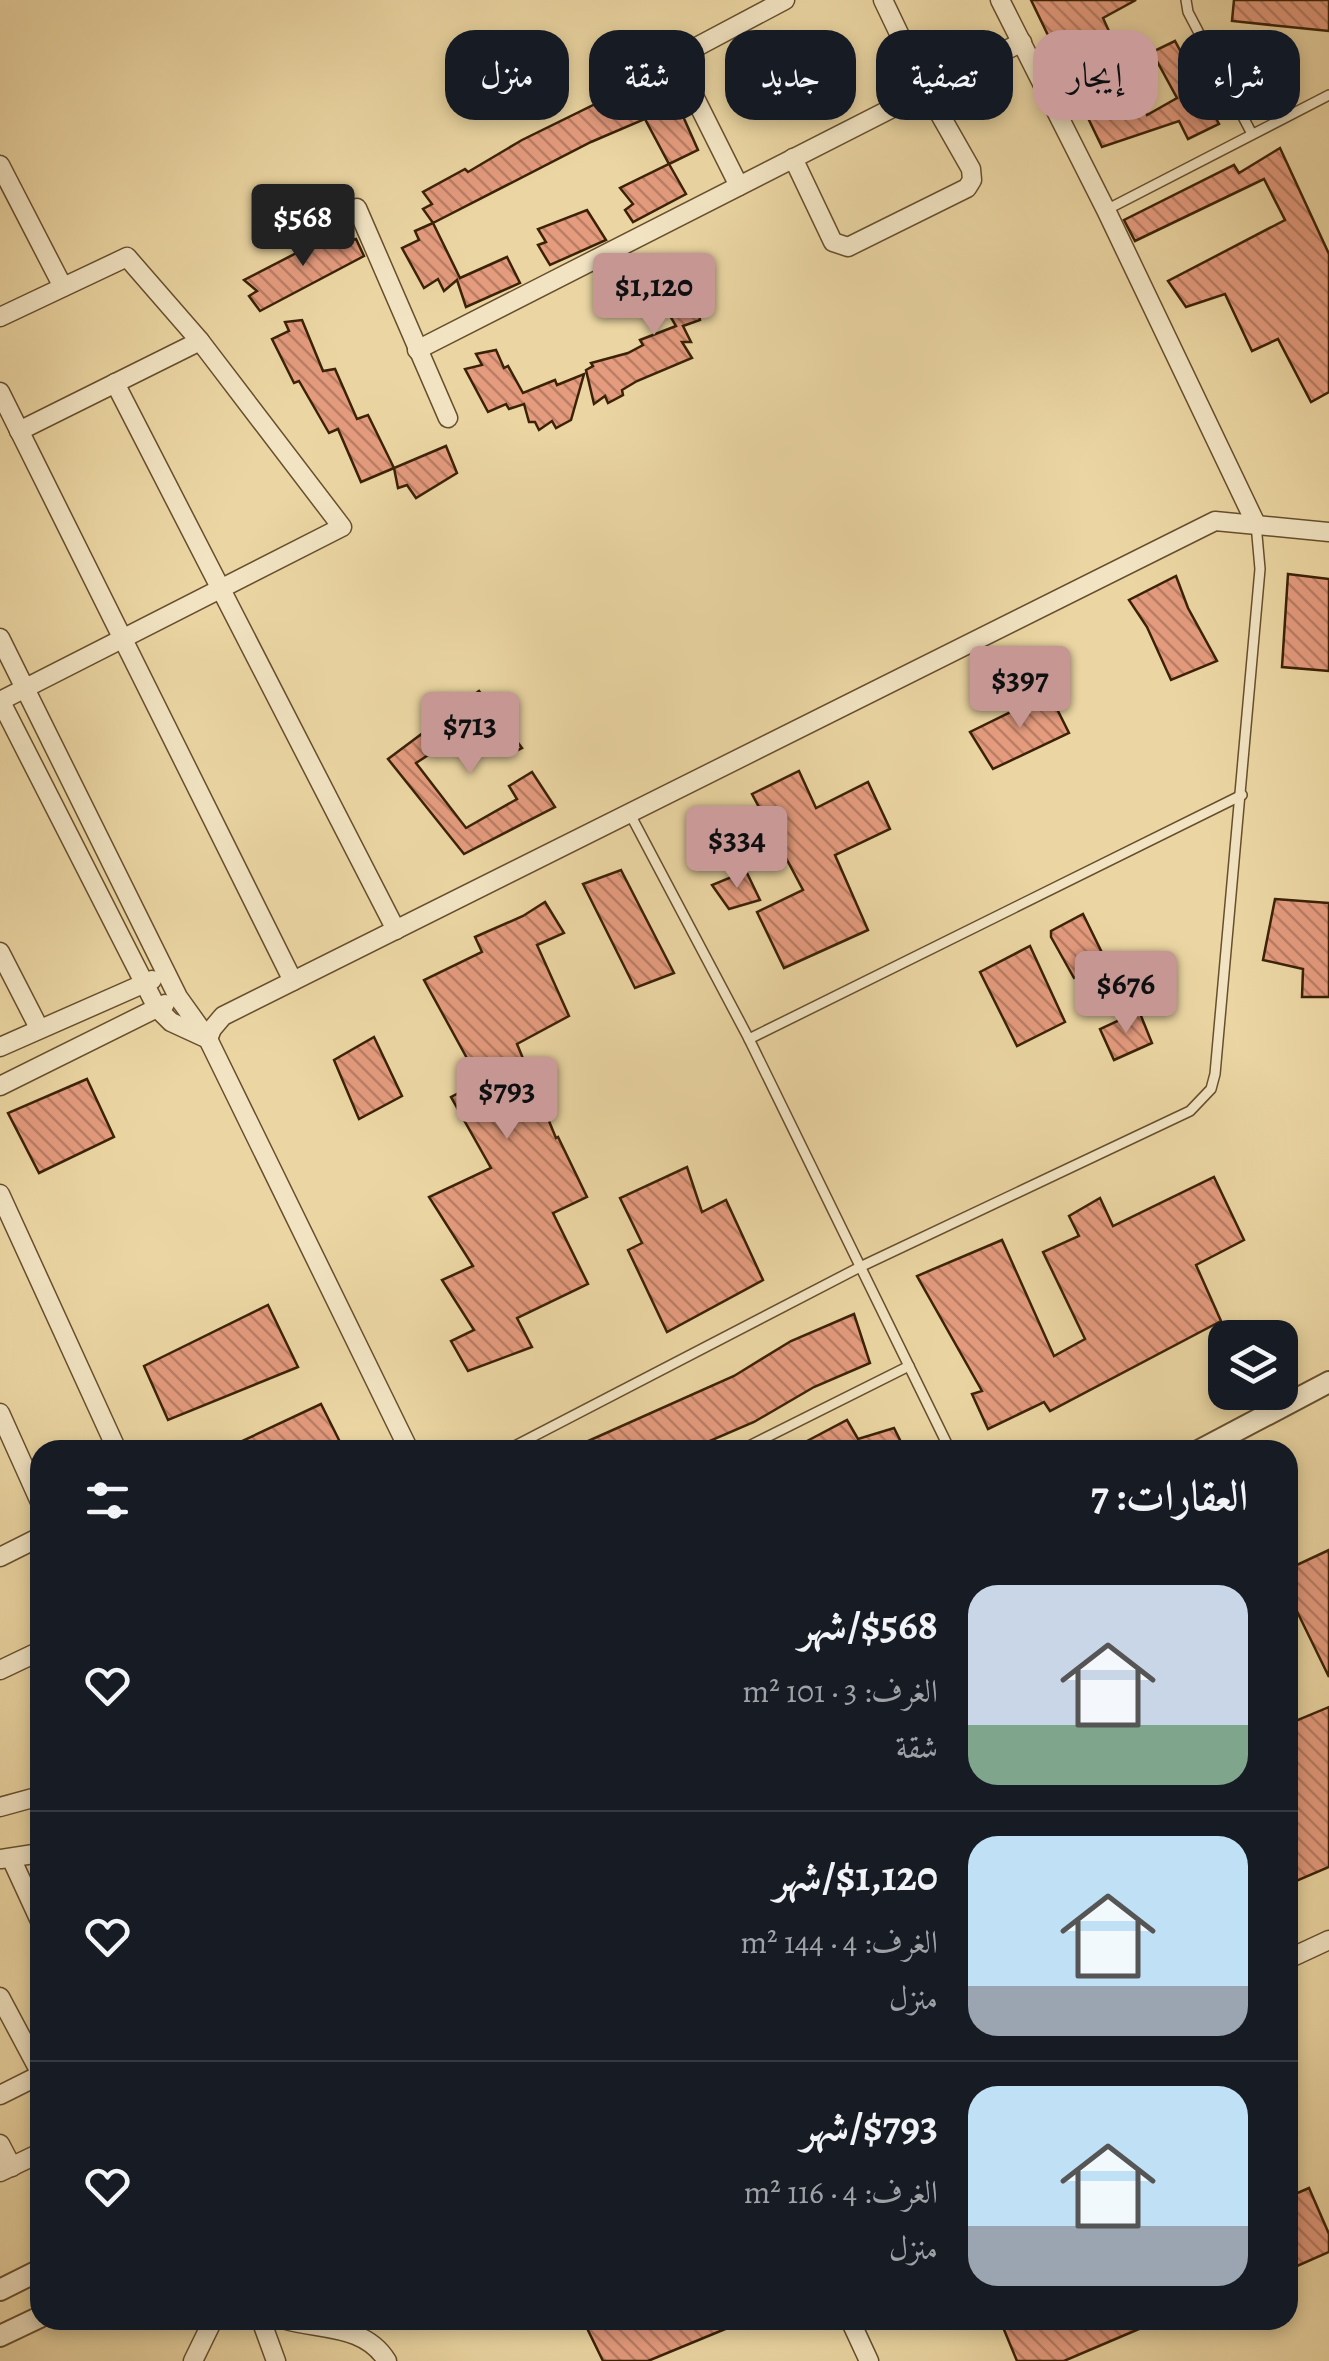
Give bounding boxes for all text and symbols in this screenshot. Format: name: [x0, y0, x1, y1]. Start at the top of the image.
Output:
chip: منزل: [445, 30, 569, 120]
chip: شقة: [589, 30, 705, 120]
chip: جديد: [725, 30, 856, 120]
chip: تصفية: [876, 30, 1013, 120]
chip: إيجار: [1033, 30, 1158, 120]
chip: شراء: [1178, 30, 1300, 120]
pin: $568: [244, 184, 362, 269]
text: $568: [274, 194, 332, 238]
pin: $1,120: [573, 253, 735, 338]
text: $1,120: [615, 263, 693, 307]
pin: $397: [961, 646, 1079, 731]
text: $397: [991, 656, 1049, 700]
pin: $713: [411, 692, 529, 777]
text: $713: [443, 702, 497, 746]
pin: $334: [678, 806, 796, 891]
text: $334: [708, 816, 766, 860]
pin: $676: [1067, 951, 1185, 1036]
text: $676: [1097, 961, 1155, 1005]
pin: $793: [448, 1057, 566, 1142]
text: $793: [478, 1067, 536, 1111]
map controls: [1208, 1320, 1298, 1410]
button: layers: [1208, 1320, 1298, 1410]
text: العقارات: 7: [1091, 1467, 1248, 1524]
icon: filters: [80, 1473, 135, 1528]
text: $568/شهر: [799, 1596, 938, 1653]
icon: home: [1048, 1625, 1168, 1745]
icon: heart: [80, 1658, 135, 1713]
text: الغرف: 3 · 101 m²: [743, 1669, 938, 1713]
text: شقة: [896, 1725, 938, 1769]
text: $1,120/شهر: [774, 1847, 938, 1904]
icon: home: [1048, 1876, 1168, 1996]
icon: heart: [80, 1909, 135, 1964]
text: الغرف: 4 · 144 m²: [740, 1920, 938, 1964]
text: منزل: [889, 1976, 938, 2020]
text: $793/شهر: [801, 2097, 938, 2154]
icon: home: [1048, 2126, 1168, 2246]
icon: heart: [80, 2159, 135, 2214]
text: الغرف: 4 · 116 m²: [744, 2170, 938, 2214]
text: منزل: [889, 2226, 938, 2270]

